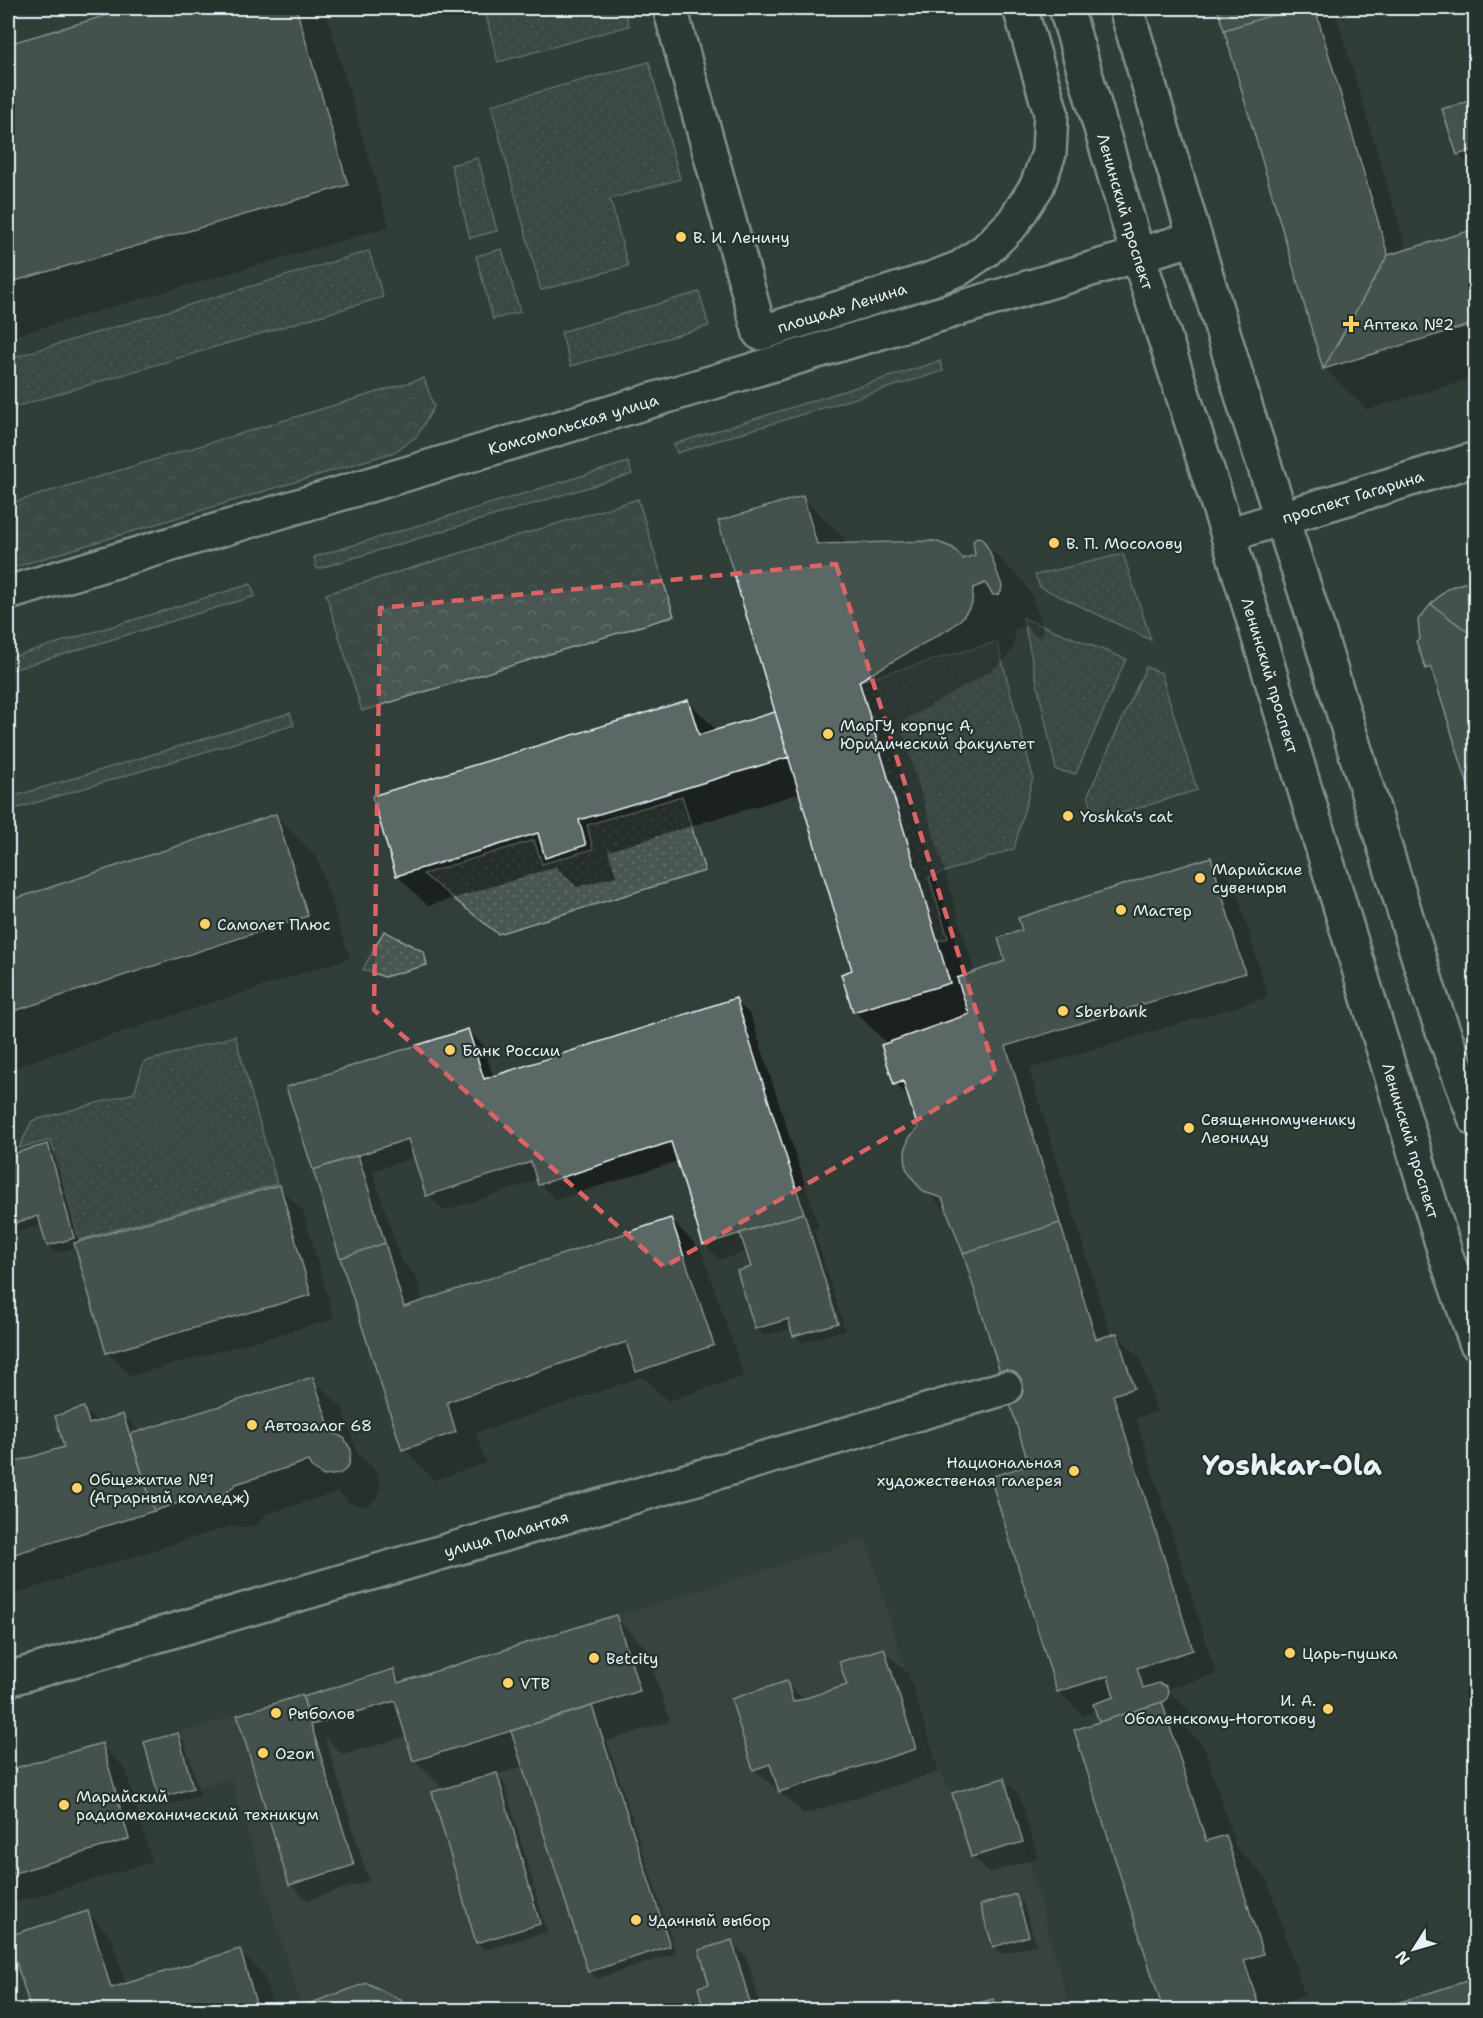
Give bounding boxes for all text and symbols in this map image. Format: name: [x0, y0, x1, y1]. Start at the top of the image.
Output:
street label: Ленинский проспект: [1092, 131, 1159, 293]
place label: В. И. Ленину: [693, 227, 790, 248]
marker: В. И. Ленину: [674, 230, 688, 244]
street label: площадь Ленина: [775, 278, 909, 338]
place label: Аптека №2: [1363, 314, 1454, 335]
marker: Аптека №2: [1344, 317, 1358, 331]
street label: Комсомольская улица: [486, 389, 661, 460]
street label: проспект Гагарина: [1280, 466, 1426, 528]
place label: В. П. Мосолову: [1066, 533, 1183, 554]
marker: В. П. Мосолову: [1047, 536, 1061, 550]
street label: Ленинский проспект: [1237, 595, 1304, 757]
place label: МарГУ, корпус А, Юридический факультет: [840, 715, 1036, 754]
marker: МарГУ, корпус А, Юридический факультет: [821, 727, 835, 741]
place label: Yoshka's cat: [1080, 806, 1173, 827]
marker: Yoshka's cat: [1061, 809, 1075, 823]
place label: Марийские сувениры: [1212, 859, 1303, 898]
marker: Марийские сувениры: [1193, 871, 1207, 885]
place label: Мастер: [1133, 900, 1192, 921]
marker: Мастер: [1114, 903, 1128, 917]
place label: Самолет Плюс: [217, 914, 331, 935]
marker: Самолет Плюс: [198, 917, 212, 931]
place label: Sberbank: [1075, 1001, 1147, 1022]
marker: Sberbank: [1056, 1004, 1070, 1018]
place label: Банк России: [462, 1040, 560, 1061]
marker: Банк России: [443, 1043, 457, 1057]
street label: Ленинский проспект: [1377, 1060, 1444, 1222]
place label: Священномученику Леониду: [1201, 1109, 1356, 1148]
marker: Священномученику Леониду: [1182, 1121, 1196, 1135]
place label: Автозалог 68: [264, 1415, 372, 1436]
marker: Автозалог 68: [245, 1418, 259, 1432]
district label: Yoshkar-Ola: [1202, 1446, 1382, 1484]
place label: Национальная художественая галерея: [877, 1452, 1062, 1491]
marker: Национальная художественая галерея: [1067, 1464, 1081, 1478]
place label: Общежитие №1 (Аграрный колледж): [89, 1469, 250, 1508]
marker: Общежитие №1 (Аграрный колледж): [70, 1481, 84, 1495]
street label: улица Палантая: [442, 1506, 571, 1562]
place label: Царь-пушка: [1302, 1643, 1398, 1664]
marker: Царь-пушка: [1283, 1646, 1297, 1660]
place label: Betcity: [606, 1648, 659, 1669]
marker: Betcity: [587, 1651, 601, 1665]
place label: VTB: [520, 1673, 550, 1694]
marker: VTB: [501, 1676, 515, 1690]
place label: И. А. Оболенскому-Ноготкову: [1124, 1690, 1316, 1729]
marker: И. А. Оболенскому-Ноготкову: [1321, 1702, 1335, 1716]
place label: Рыболов: [288, 1703, 355, 1724]
marker: Рыболов: [269, 1706, 283, 1720]
place label: Ozon: [275, 1743, 315, 1764]
marker: Ozon: [256, 1746, 270, 1760]
place label: Марийский радиомеханический техникум: [76, 1786, 319, 1825]
marker: Марийский радиомеханический техникум: [57, 1798, 71, 1812]
place label: Удачный выбор: [648, 1910, 771, 1931]
marker: Удачный выбор: [629, 1913, 643, 1927]
north arrow: [1384, 1919, 1444, 1979]
text: N: [1390, 1946, 1415, 1969]

